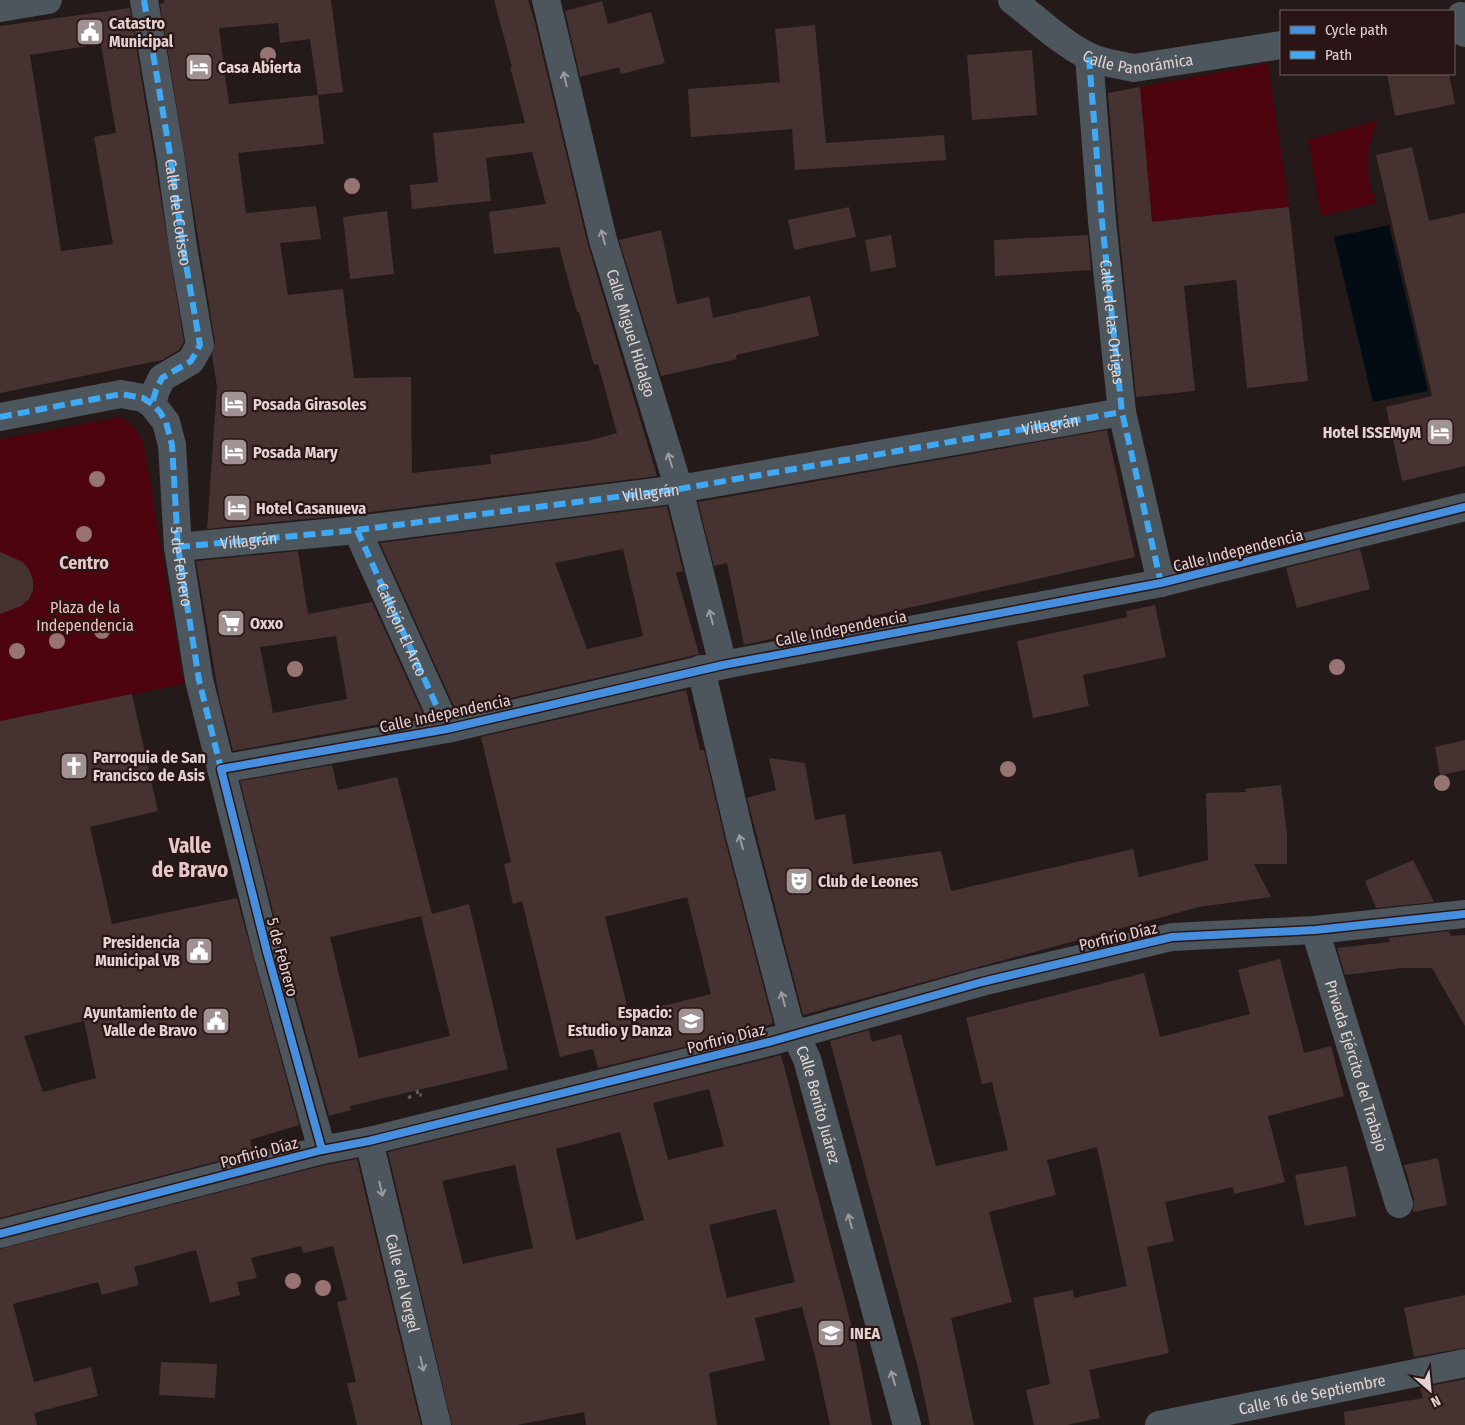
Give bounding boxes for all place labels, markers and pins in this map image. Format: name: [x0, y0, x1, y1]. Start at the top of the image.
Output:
place label: Catastro Municipal: [109, 14, 174, 51]
public building icon: Catastro Municipal: [75, 17, 105, 47]
hotel icon: Casa Abierta: [184, 52, 214, 82]
place label: Casa Abierta: [218, 58, 301, 77]
hotel icon: Posada Girasoles: [219, 389, 249, 419]
place label: Posada Girasoles: [253, 395, 366, 414]
hotel icon: Hotel ISSEMyM: [1425, 417, 1455, 447]
place label: Hotel ISSEMyM: [1323, 423, 1421, 442]
hotel icon: Posada Mary: [219, 437, 249, 467]
place label: Posada Mary: [253, 443, 338, 462]
hotel icon: Hotel Casanueva: [222, 493, 252, 523]
place label: Hotel Casanueva: [256, 499, 366, 518]
supermarket icon: Oxxo: [216, 608, 246, 638]
place label: Oxxo: [250, 614, 284, 633]
place label: Parroquia de San Francisco de Asis: [93, 748, 206, 785]
church icon: Parroquia de San Francisco de Asis: [59, 751, 89, 781]
theatre icon: Club de Leones: [784, 866, 814, 896]
place label: Club de Leones: [818, 872, 918, 891]
place label: Presidencia Municipal VB: [95, 933, 180, 970]
public building icon: Presidencia Municipal VB: [184, 936, 214, 966]
place label: Ayuntamiento de Valle de Bravo: [83, 1003, 197, 1040]
place label: Espacio: Estudio y Danza: [568, 1003, 672, 1040]
public building icon: Ayuntamiento de Valle de Bravo: [201, 1006, 231, 1036]
school or university icon: Espacio: Estudio y Danza: [676, 1006, 706, 1036]
school or university icon: INEA: [816, 1318, 846, 1348]
place label: INEA: [850, 1324, 880, 1343]

